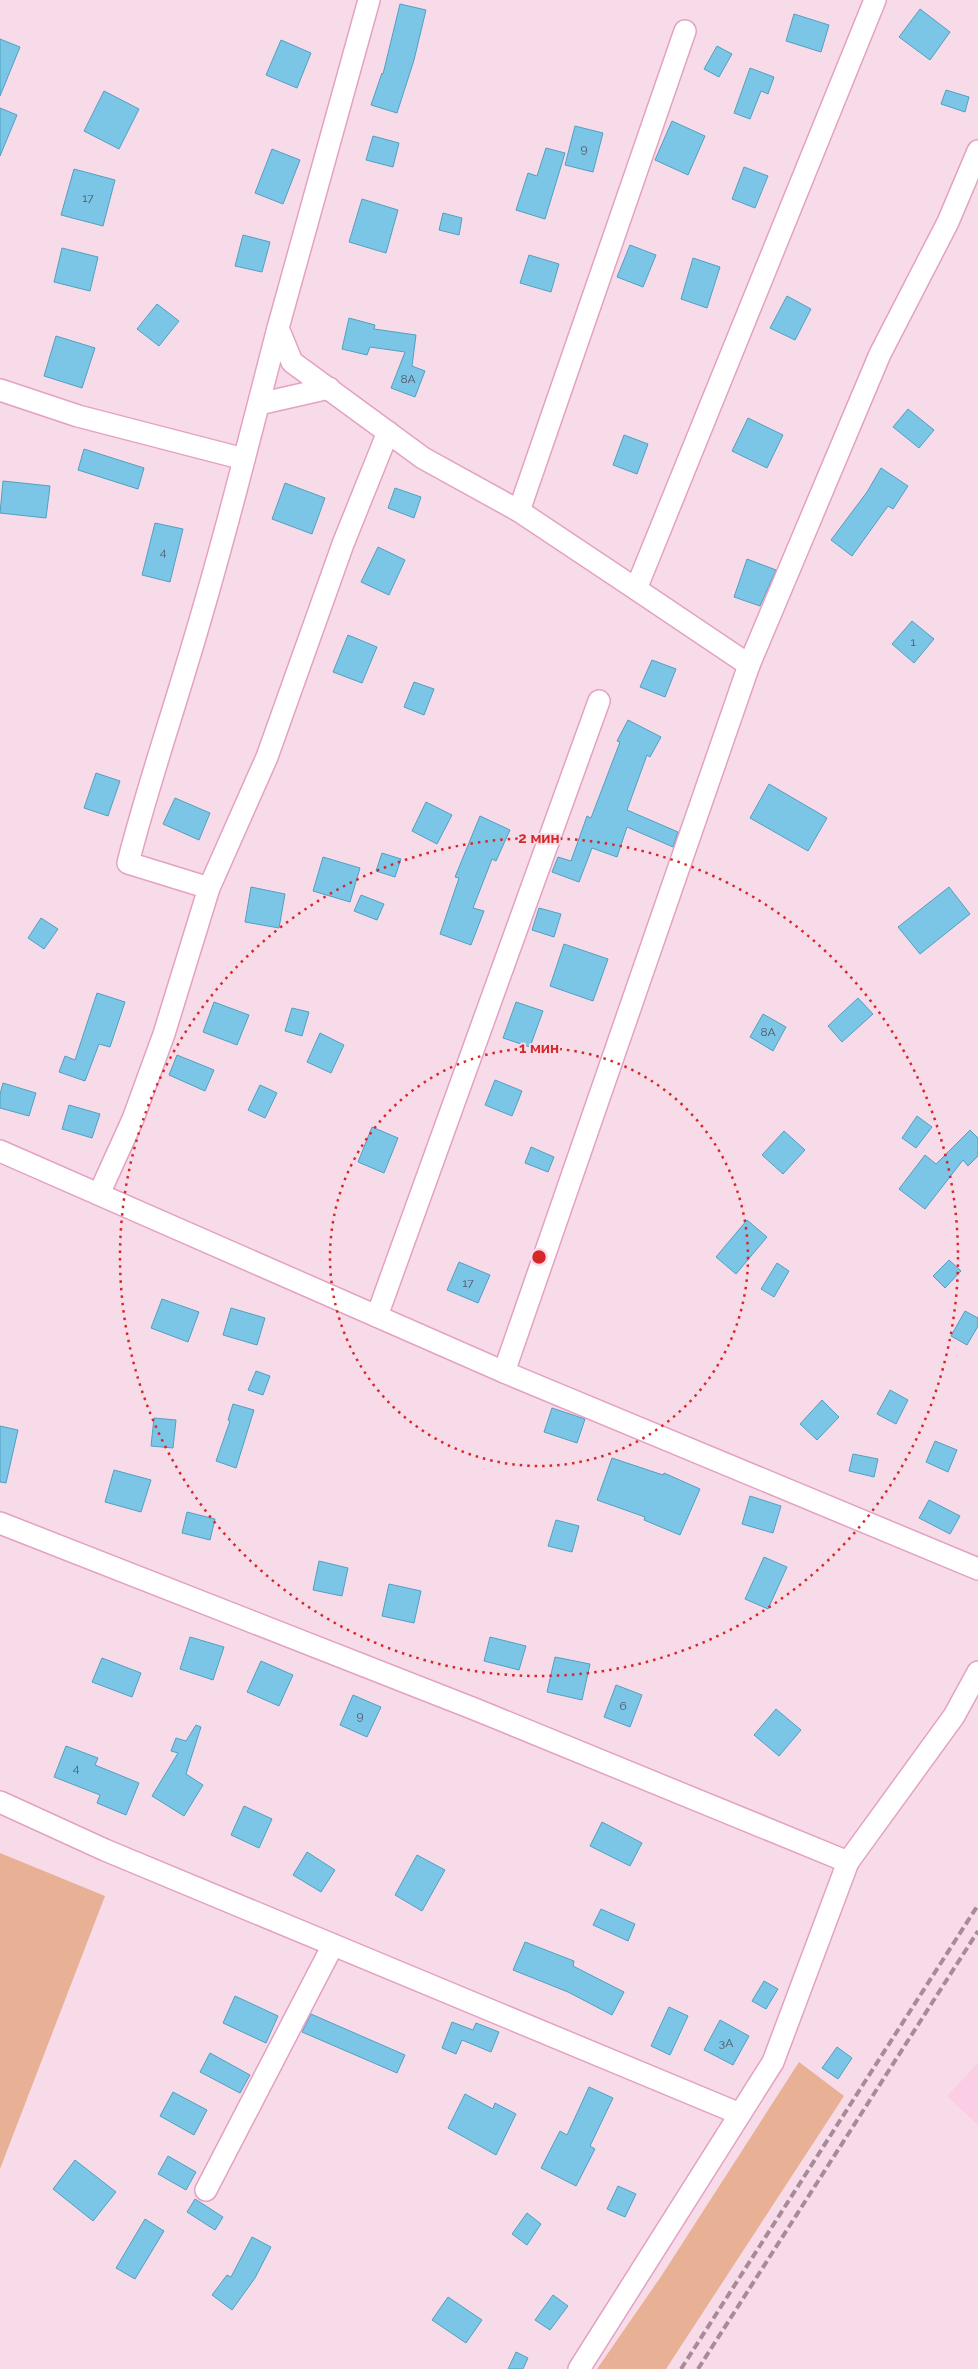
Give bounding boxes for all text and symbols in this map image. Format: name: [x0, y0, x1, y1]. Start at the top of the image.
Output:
house number: 9: [580, 142, 588, 156]
house number: 17: [82, 191, 94, 205]
house number: 8А: [400, 372, 416, 386]
house number: 4: [160, 545, 167, 559]
house number: 1: [910, 635, 916, 649]
text: 2 мин: [518, 829, 560, 847]
house number: 8А: [760, 1025, 776, 1039]
text: 1 мин: [519, 1039, 559, 1057]
centre of rings: [530, 1248, 548, 1266]
house number: 17: [462, 1276, 474, 1290]
house number: 6: [619, 1699, 627, 1713]
house number: 9: [356, 1709, 364, 1723]
house number: 4: [73, 1761, 80, 1775]
house number: 3А: [719, 2036, 733, 2050]

